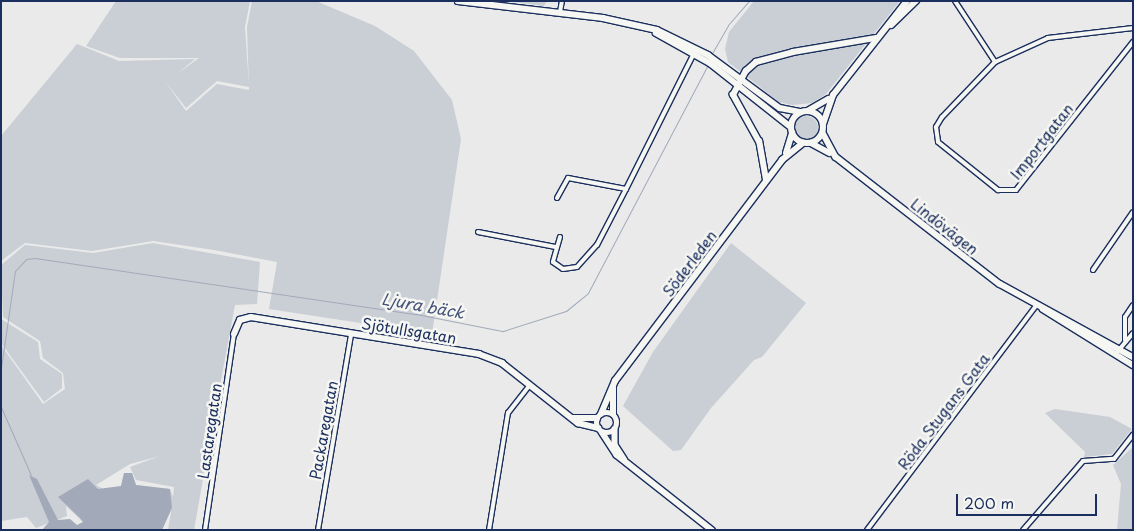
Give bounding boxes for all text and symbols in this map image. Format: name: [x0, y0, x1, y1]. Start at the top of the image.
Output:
street label: Importgatan: [1006, 99, 1076, 183]
street label: Lindövägen: [908, 194, 982, 258]
street label: Söderleden: [658, 226, 720, 300]
water label: Ljura bäck: [381, 288, 465, 322]
street label: Sjötullsgatan: [360, 314, 458, 346]
street label: Röda Stugans Gata: [893, 349, 993, 473]
street label: Packaregatan: [305, 379, 341, 481]
street label: Lastaregatan: [193, 382, 225, 480]
scale bar: [959, 484, 1100, 516]
text: 200 m: [964, 491, 1014, 514]

